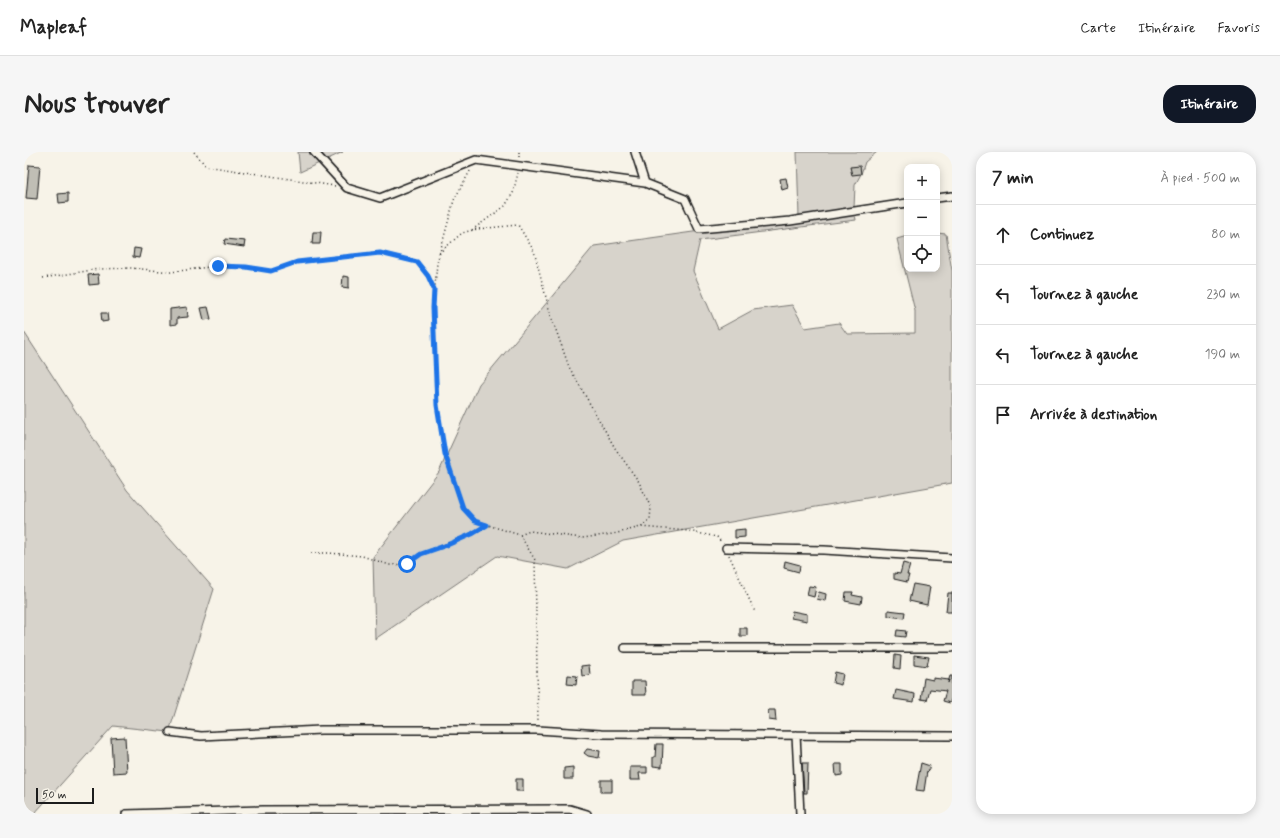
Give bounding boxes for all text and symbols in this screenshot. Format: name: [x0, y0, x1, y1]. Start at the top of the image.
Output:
text: Mapleaf: [20, 15, 87, 40]
text: Carte: [1080, 19, 1116, 37]
text: Itinéraire: [1138, 19, 1195, 37]
text: Favoris: [1217, 19, 1260, 37]
button: Itinéraire: [1163, 85, 1256, 123]
text: Nous trouver: [24, 86, 169, 123]
map controls: [904, 164, 940, 272]
button: +: [904, 164, 940, 200]
text: 7 min: [992, 167, 1034, 189]
text: À pied · 500 m: [1161, 170, 1240, 187]
button: −: [904, 200, 940, 236]
icon: ahead: [992, 224, 1014, 246]
text: Continuez: [1030, 225, 1094, 245]
text: 80 m: [1211, 226, 1240, 243]
button: locate: [904, 236, 940, 272]
route end: [209, 257, 227, 275]
icon: left: [992, 284, 1014, 306]
text: Tournez à gauche: [1030, 285, 1138, 305]
text: 230 m: [1206, 286, 1240, 303]
icon: left: [992, 344, 1014, 366]
text: Tournez à gauche: [1030, 345, 1138, 365]
text: 190 m: [1205, 346, 1240, 363]
icon: arrive: [992, 404, 1014, 426]
text: Arrivée à destination: [1030, 405, 1157, 425]
route start: [398, 555, 416, 573]
scale bar: [36, 786, 94, 805]
text: 50 m: [42, 788, 67, 802]

